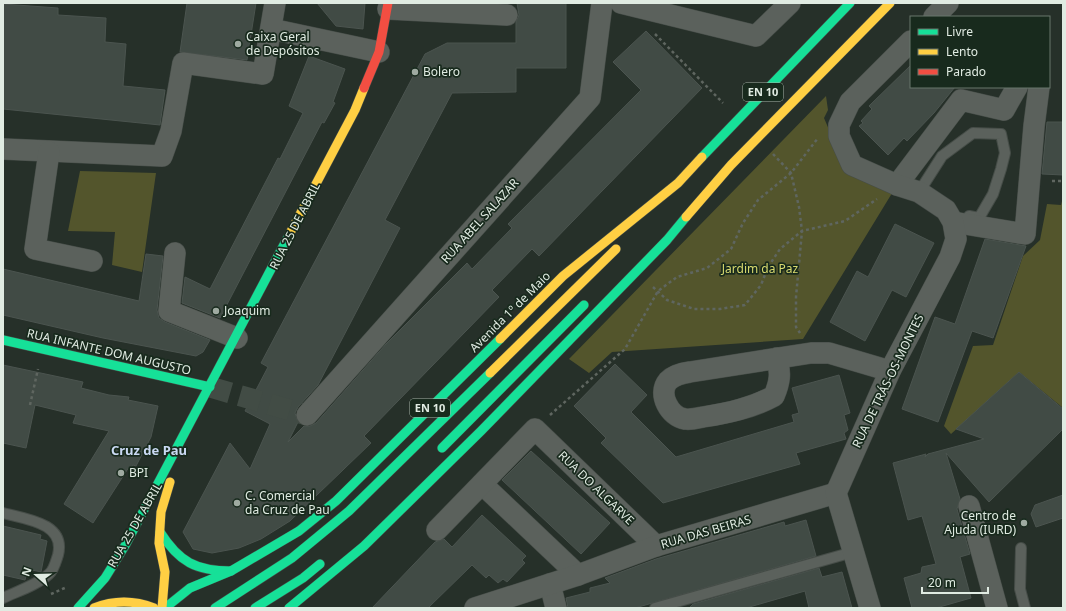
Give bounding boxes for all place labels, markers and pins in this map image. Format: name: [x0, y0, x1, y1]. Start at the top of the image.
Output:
place label: Caixa Geral de Depósitos: [246, 28, 320, 59]
marker: Caixa Geral de Depósitos: [233, 39, 243, 49]
place label: Bolero: [423, 63, 460, 80]
marker: Bolero: [410, 67, 420, 77]
place label: Joaquim: [223, 302, 270, 319]
marker: Joaquim: [211, 306, 221, 316]
place label: BPI: [129, 464, 148, 481]
marker: BPI: [116, 468, 126, 478]
place label: C. Comercial da Cruz de Pau: [245, 487, 330, 518]
marker: C. Comercial da Cruz de Pau: [232, 498, 242, 508]
place label: Centro de Ajuda (IURD): [944, 507, 1016, 538]
marker: Centro de Ajuda (IURD): [1019, 518, 1029, 528]

